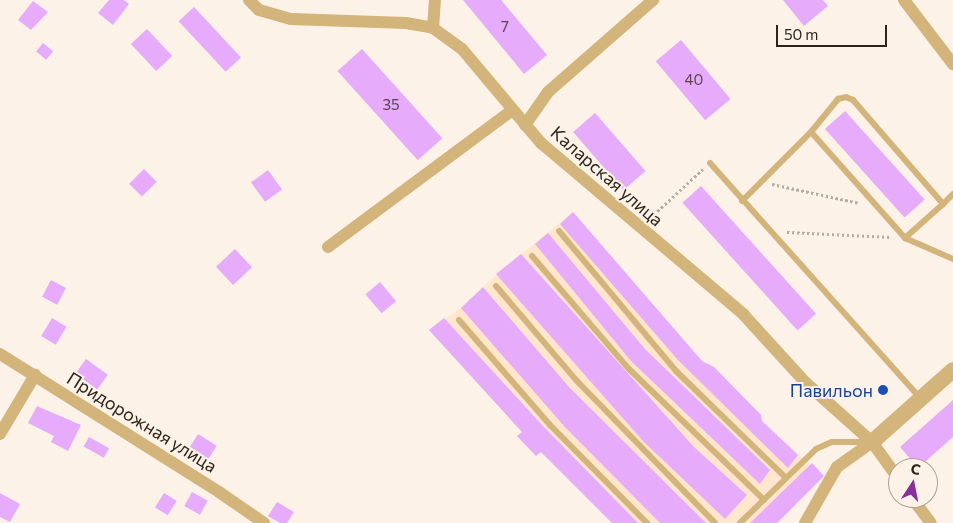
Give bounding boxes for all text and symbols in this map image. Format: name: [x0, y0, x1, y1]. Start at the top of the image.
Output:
scale bar: [778, 15, 889, 47]
house number: 7: [501, 18, 509, 36]
text: 50 m: [784, 25, 818, 43]
house number: 40: [685, 71, 703, 89]
house number: 35: [382, 96, 400, 114]
street label: Каларская улица: [546, 121, 668, 231]
street label: Придорожная улица: [63, 367, 221, 477]
place label: Павильон: [790, 379, 873, 401]
marker: Павильон: [877, 384, 889, 396]
north arrow: [888, 458, 938, 508]
text: С: [909, 460, 922, 478]

